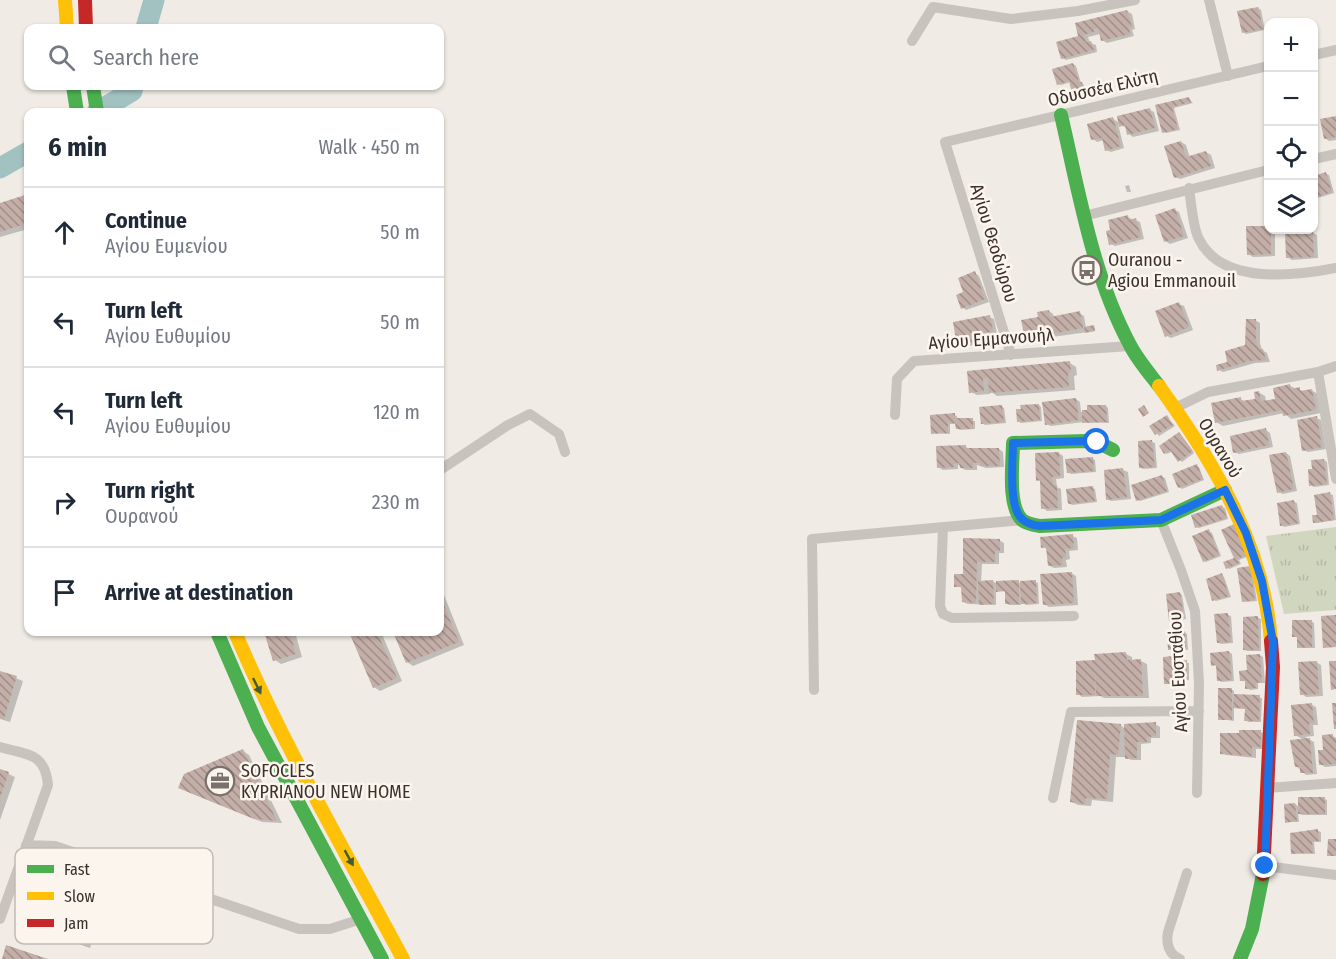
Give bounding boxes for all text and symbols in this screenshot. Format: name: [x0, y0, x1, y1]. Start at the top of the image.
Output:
map controls: [1264, 18, 1318, 234]
button: +: [1264, 18, 1318, 72]
search box: [24, 24, 444, 90]
icon: search: [45, 41, 78, 74]
text: Search here: [93, 44, 199, 71]
street label: Οδυσσέα Ελύτη: [1046, 65, 1160, 111]
button: −: [1264, 72, 1318, 126]
button: locate: [1264, 126, 1318, 180]
text: 6 min: [48, 132, 107, 163]
text: Walk · 450 m: [319, 135, 420, 159]
button: layers: [1264, 180, 1318, 234]
street label: Αγίου Θεοδώρου: [966, 181, 1022, 305]
text: Continue: [105, 207, 187, 234]
icon: ahead: [48, 216, 81, 249]
text: 50 m: [380, 220, 420, 244]
text: Αγίου Ευμενίου: [105, 234, 228, 258]
place label: Ouranou - Agiou Emmanouil: [1108, 249, 1236, 292]
bus stop icon: Ouranou - Agiou Emmanouil: [1071, 254, 1103, 286]
text: Turn left: [105, 297, 183, 324]
icon: left: [48, 306, 81, 339]
text: 50 m: [380, 310, 420, 334]
text: Αγίου Ευθυμίου: [105, 324, 231, 348]
street label: Αγίου Εμμανουήλ: [927, 324, 1056, 354]
text: Turn left: [105, 387, 183, 414]
icon: left: [48, 396, 81, 429]
text: 120 m: [373, 400, 420, 424]
text: Αγίου Ευθυμίου: [105, 414, 231, 438]
street label: Ουρανού: [1194, 414, 1246, 482]
route start: [1083, 428, 1109, 454]
text: Turn right: [105, 477, 194, 504]
icon: right: [48, 486, 81, 519]
text: 230 m: [372, 490, 420, 514]
text: Ουρανού: [105, 504, 179, 528]
icon: arrive: [48, 576, 81, 609]
text: Arrive at destination: [105, 579, 293, 606]
street label: Αγίου Ευσταθίου: [1164, 611, 1192, 733]
one-way arrow: [252, 677, 262, 694]
place label: SOFOCLES KYPRIANOU NEW HOME: [241, 760, 410, 803]
office icon: SOFOCLES KYPRIANOU NEW HOME: [204, 765, 236, 797]
legend: [15, 848, 213, 944]
one-way arrow: [344, 849, 354, 866]
route end: [1251, 852, 1277, 878]
text: Fast: [64, 860, 91, 879]
text: Slow: [64, 887, 95, 906]
text: Jam: [64, 914, 89, 933]

